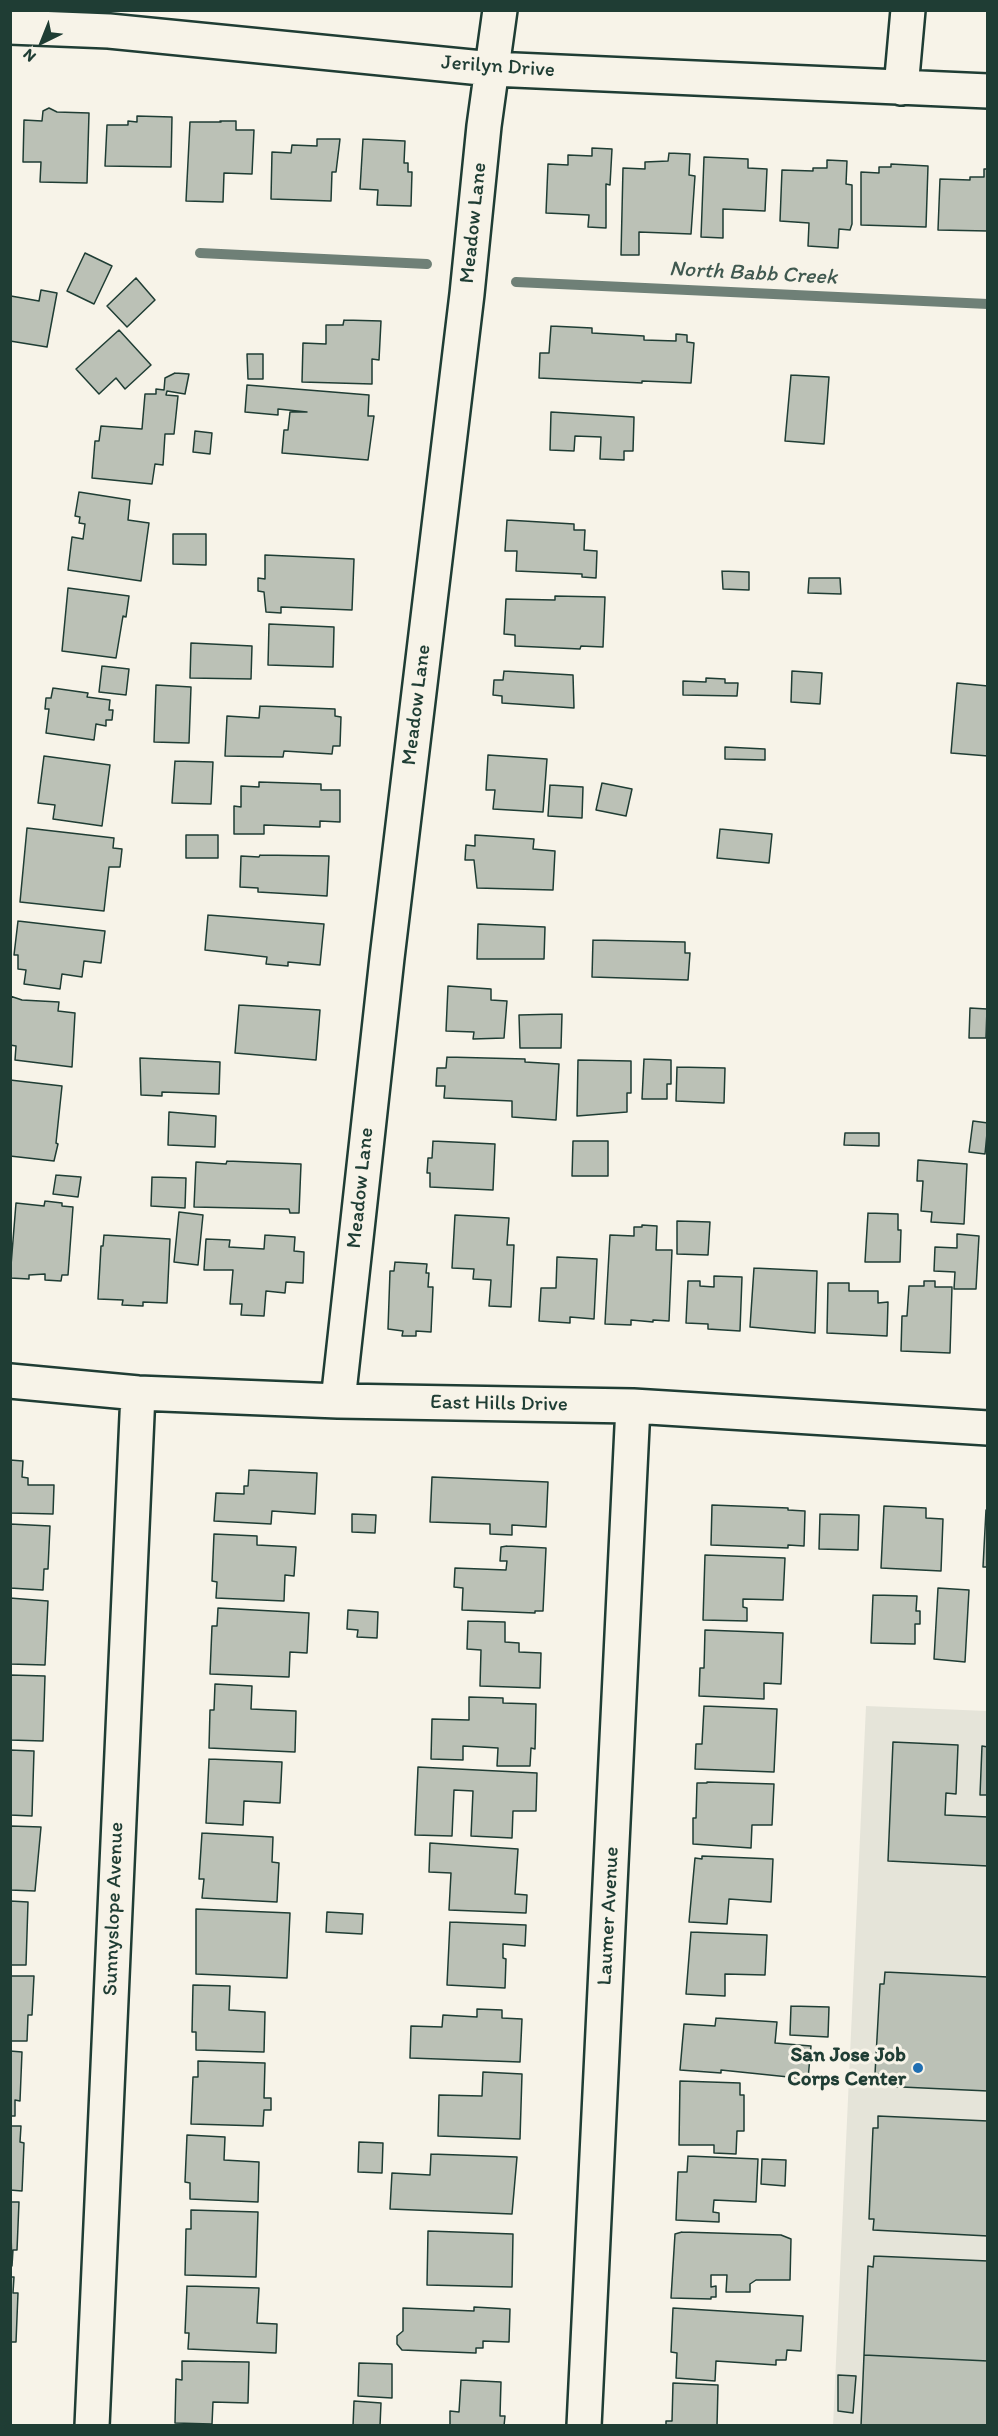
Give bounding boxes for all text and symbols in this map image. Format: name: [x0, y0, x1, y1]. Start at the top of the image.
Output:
north arrow: [12, 12, 72, 72]
text: N: [19, 45, 40, 66]
street label: Jerilyn Drive: [440, 50, 556, 84]
street label: Meadow Lane: [455, 161, 493, 285]
water label: North Babb Creek: [668, 256, 838, 292]
street label: Meadow Lane: [397, 643, 437, 767]
street label: Meadow Lane: [342, 1126, 380, 1250]
street label: East Hills Drive: [430, 1390, 568, 1418]
street label: Sunnyslope Avenue: [98, 1822, 130, 1996]
street label: Laumer Avenue: [593, 1846, 625, 1986]
place label: San Jose Job Corps Center: [787, 2043, 906, 2093]
marker: San Jose Job Corps Center: [911, 2061, 925, 2075]

